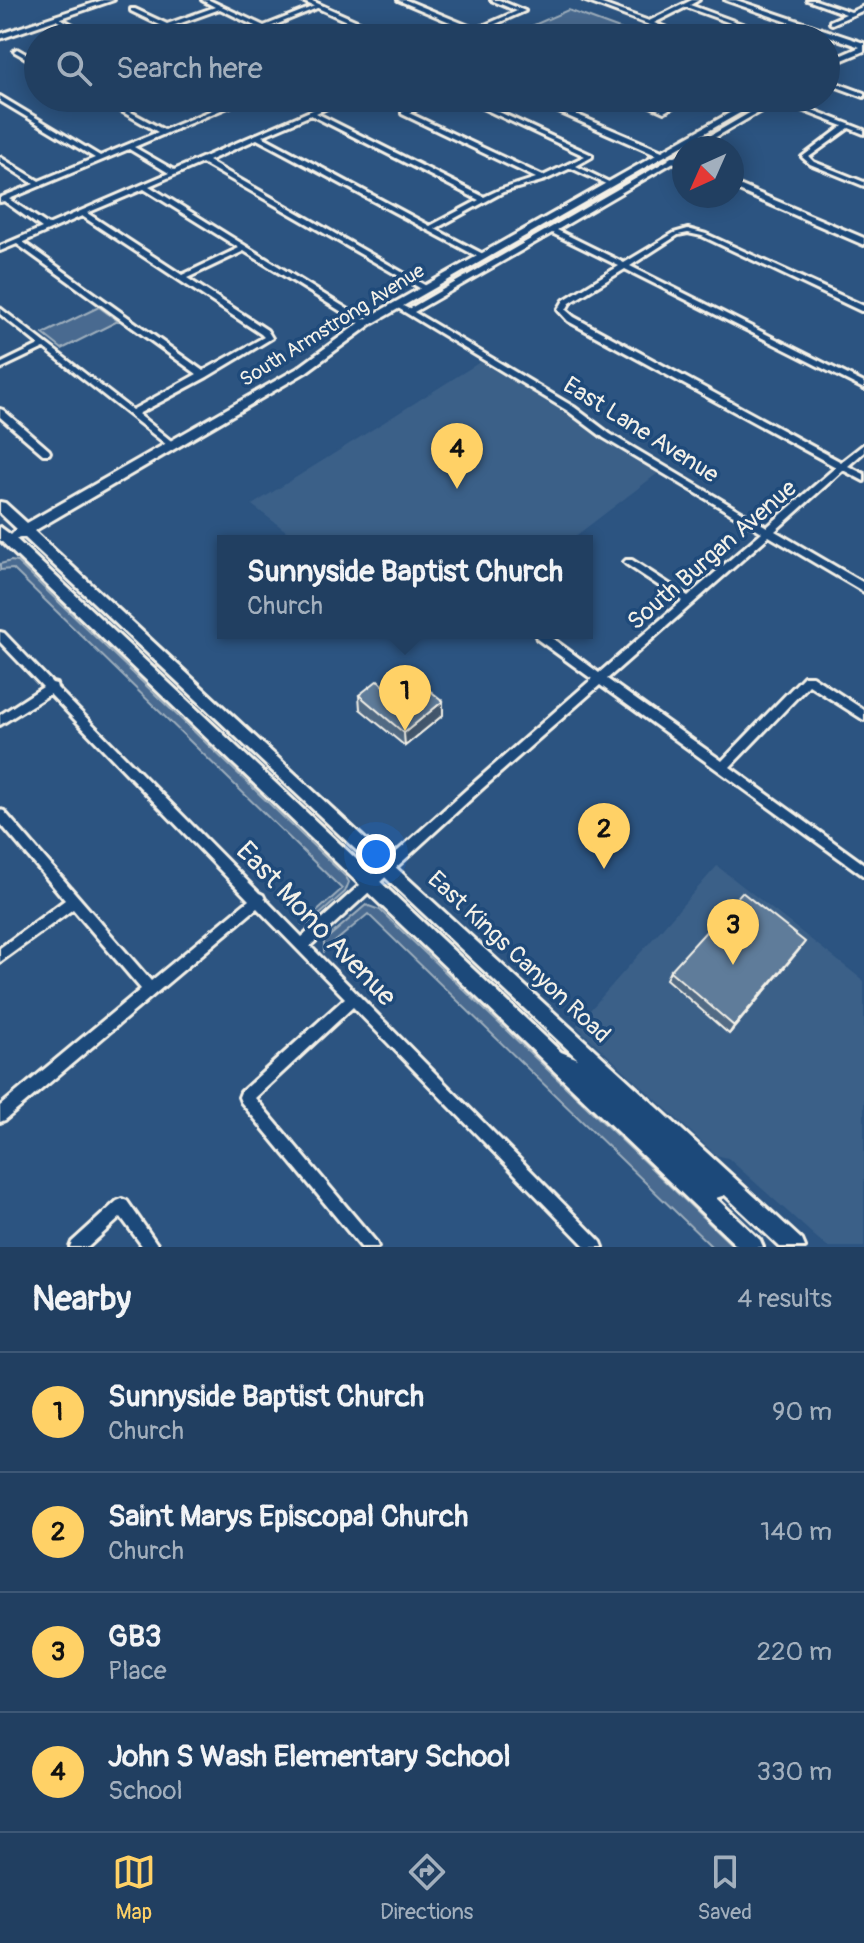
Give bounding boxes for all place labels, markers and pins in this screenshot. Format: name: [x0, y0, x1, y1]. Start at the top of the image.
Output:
pin: 4: [431, 423, 483, 489]
pin: 1: [379, 665, 431, 731]
pin: 2: [578, 803, 630, 869]
pin: 3: [707, 899, 759, 965]

